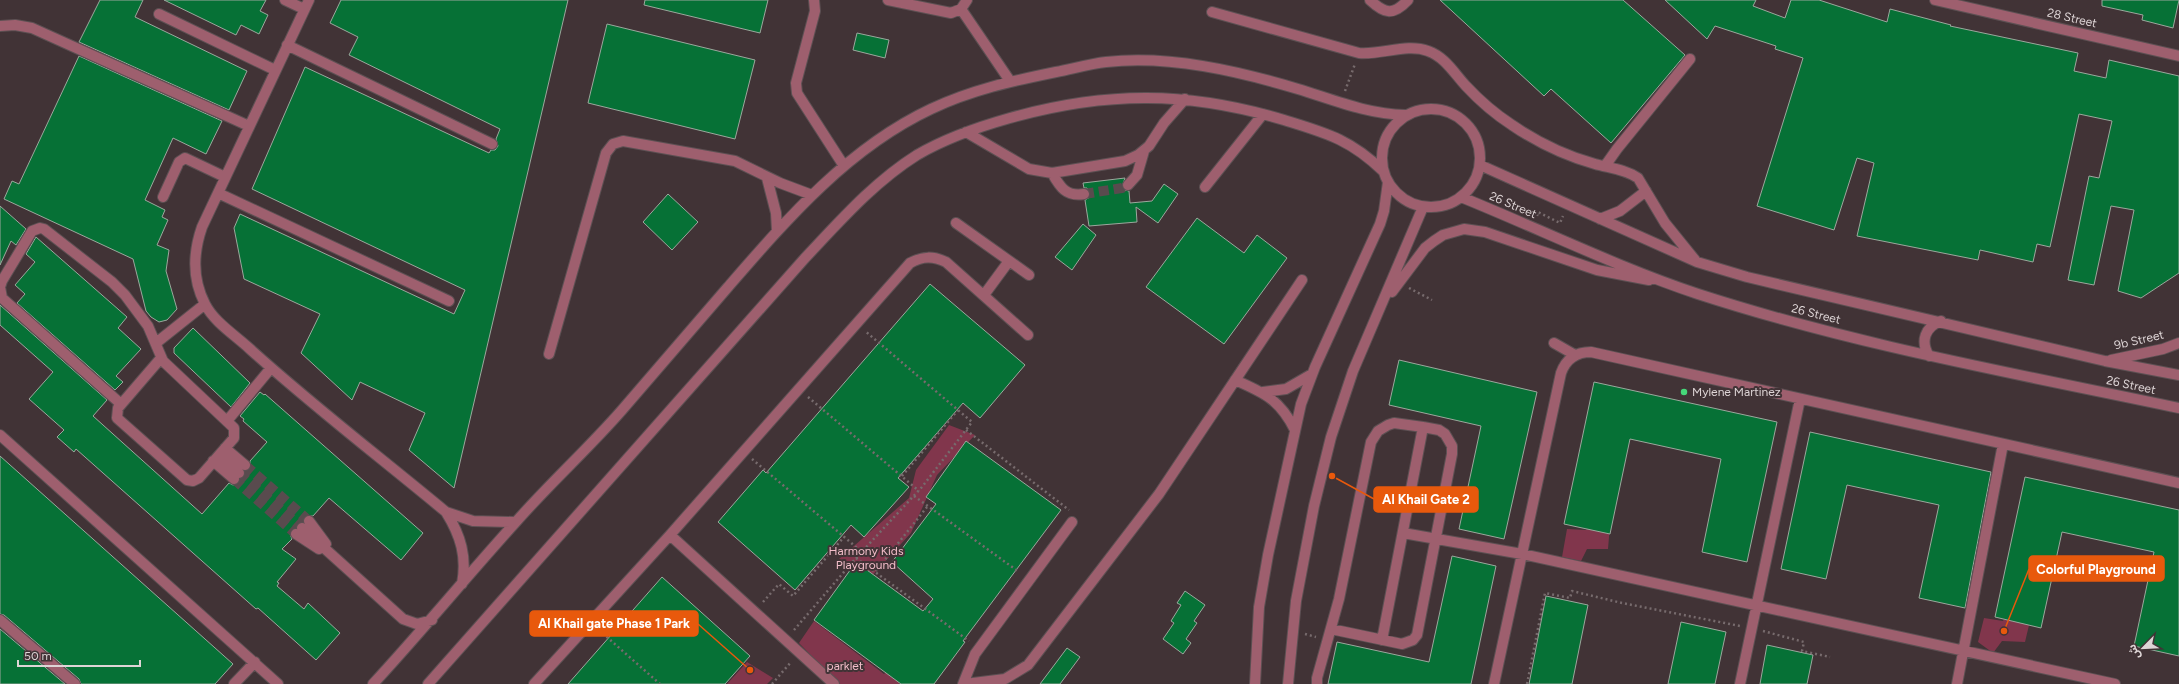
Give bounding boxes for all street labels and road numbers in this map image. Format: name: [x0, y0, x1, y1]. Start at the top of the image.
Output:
street label: 28 Street: [2046, 5, 2099, 31]
street label: 26 Street: [1487, 189, 1539, 221]
street label: 26 Street: [1790, 301, 1842, 327]
street label: 9b Street: [2113, 327, 2166, 352]
street label: 26 Street: [2105, 373, 2157, 397]

